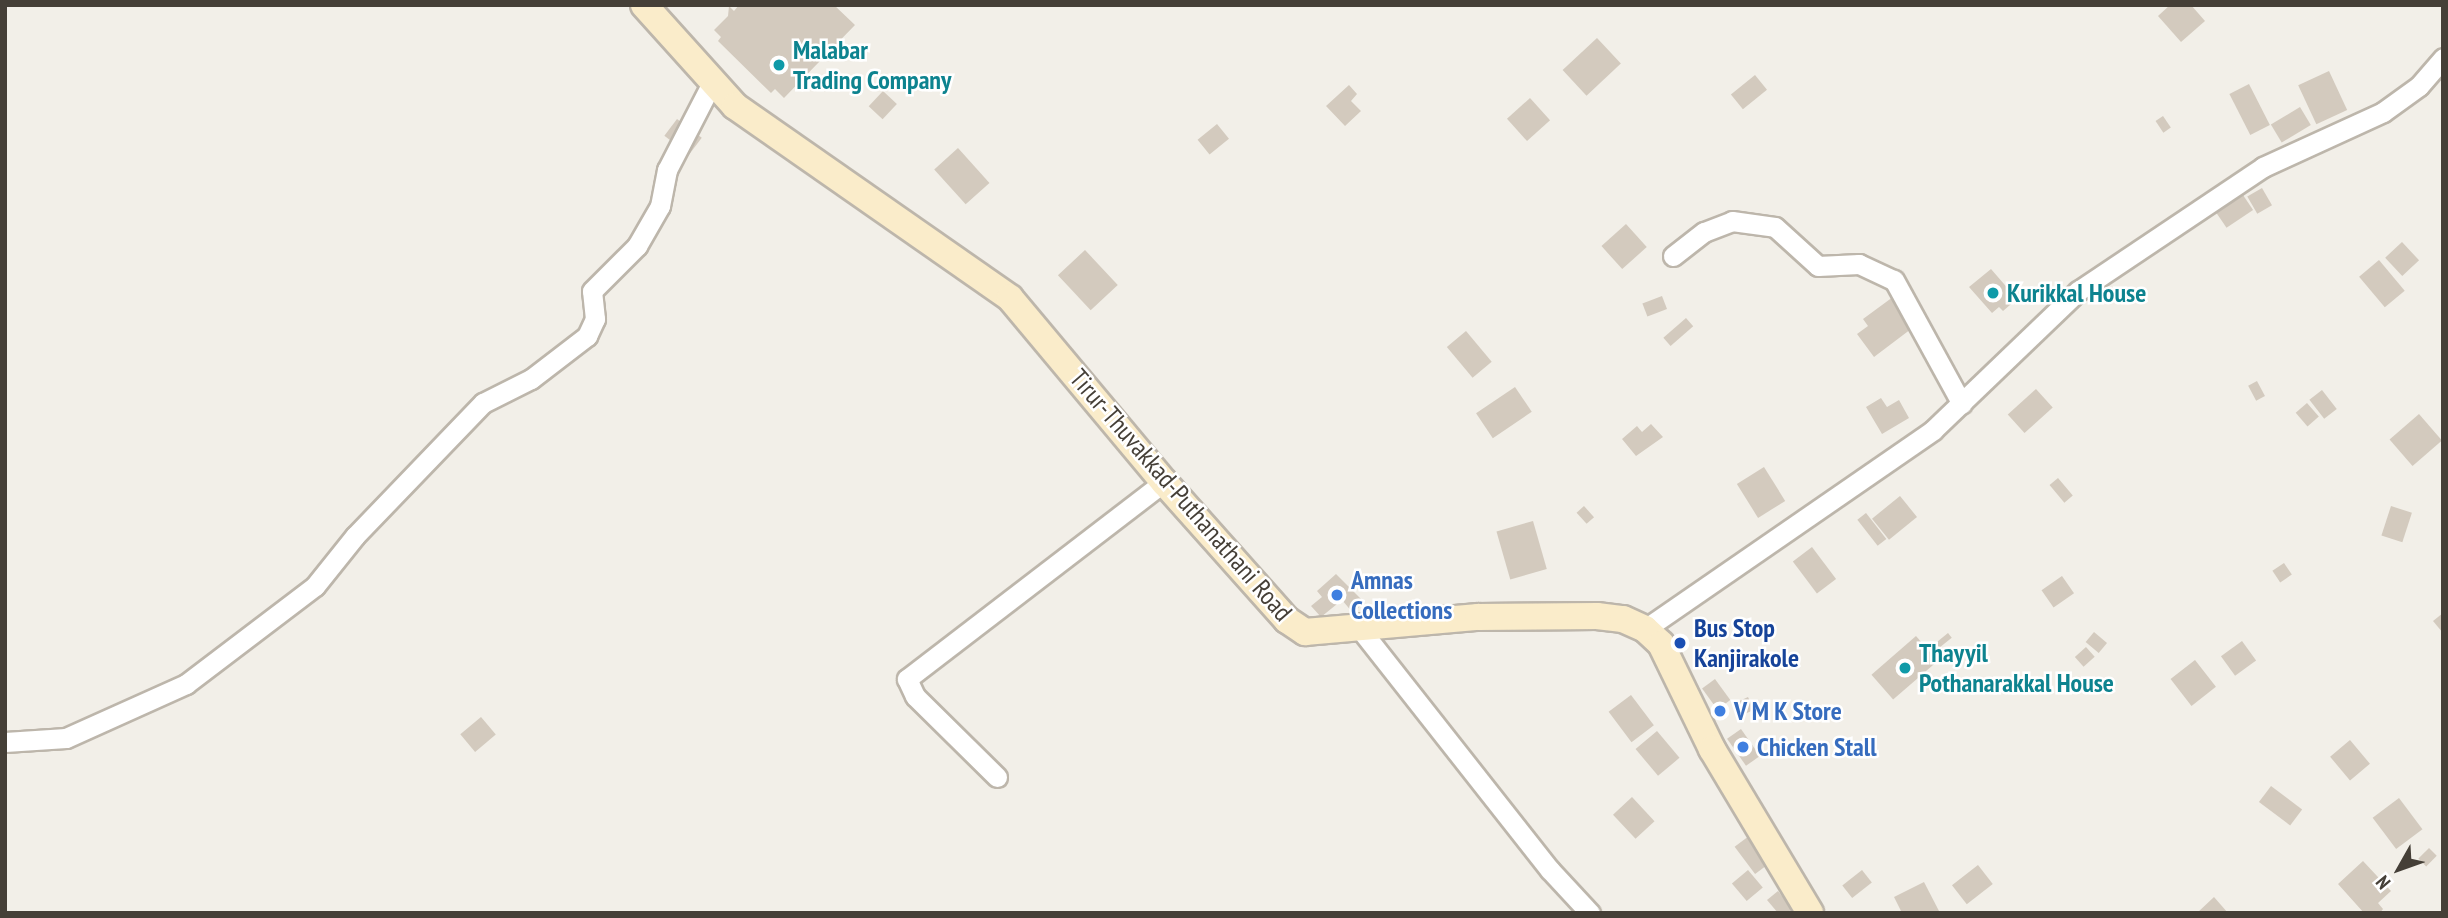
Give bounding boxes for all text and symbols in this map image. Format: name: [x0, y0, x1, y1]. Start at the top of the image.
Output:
place label: Malabar Trading Company: [793, 34, 952, 96]
marker: Malabar Trading Company: [771, 57, 787, 73]
place label: Kurikkal House: [2007, 277, 2146, 309]
marker: Kurikkal House: [1985, 285, 2001, 301]
street label: Tirur-Thuvakkad-Puthanathani Road: [1063, 363, 1299, 627]
place label: Amnas Collections: [1351, 564, 1452, 626]
marker: Amnas Collections: [1329, 587, 1345, 603]
place label: Bus Stop Kanjirakole: [1694, 612, 1799, 674]
marker: Bus Stop Kanjirakole: [1672, 635, 1688, 651]
place label: Thayyil Pothanarakkal House: [1919, 637, 2114, 698]
marker: Thayyil Pothanarakkal House: [1897, 660, 1913, 676]
place label: V M K Store: [1734, 695, 1843, 727]
marker: V M K Store: [1712, 703, 1728, 719]
place label: Chicken Stall: [1757, 731, 1876, 763]
marker: Chicken Stall: [1735, 739, 1751, 755]
north arrow: [2364, 834, 2434, 904]
text: N: [2370, 871, 2395, 894]

